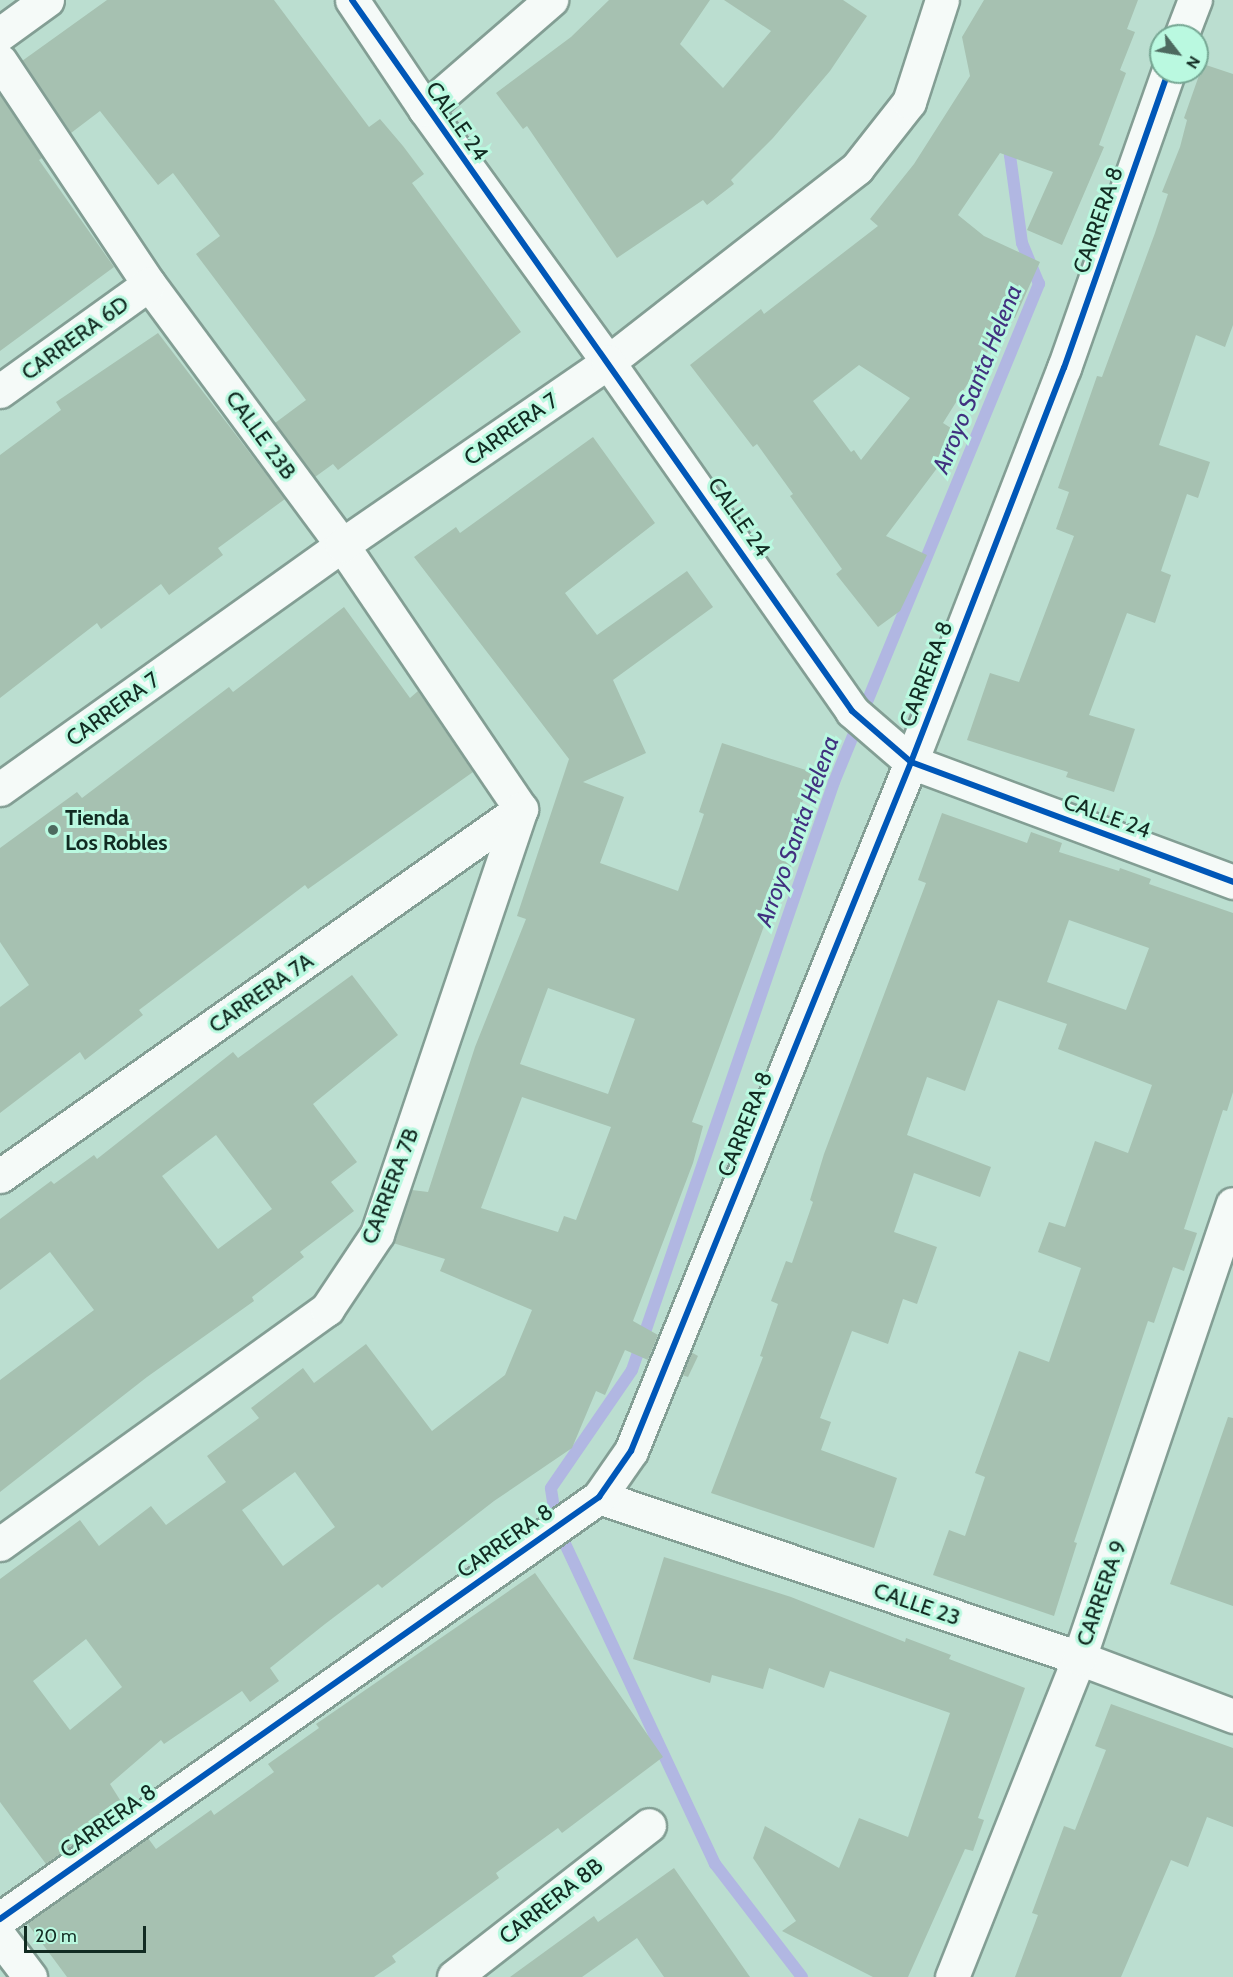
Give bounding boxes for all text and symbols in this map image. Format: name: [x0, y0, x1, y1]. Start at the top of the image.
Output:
north arrow: [1149, 24, 1209, 84]
text: N: [1182, 53, 1204, 72]
street label: CALLE 24: [420, 76, 494, 166]
street label: CARRERA 8: [1067, 163, 1129, 277]
water label: Arroyo Santa Helena: [926, 281, 1028, 477]
street label: CARRERA 6D: [16, 290, 134, 386]
street label: CALLE 23B: [220, 386, 302, 484]
street label: CARRERA 7: [459, 387, 563, 471]
street label: CALLE 24: [702, 472, 776, 562]
street label: CARRERA 8: [894, 617, 958, 731]
street label: CARRERA 7: [61, 666, 165, 752]
water label: Arroyo Santa Helena: [749, 732, 845, 930]
street label: CALLE 24: [1060, 788, 1154, 844]
place label: Tienda Los Robles: [65, 804, 167, 855]
marker: Tienda Los Robles: [46, 823, 60, 837]
street label: CARRERA 7A: [204, 947, 318, 1039]
street label: CARRERA 8: [712, 1068, 778, 1180]
street label: CARRERA 7B: [356, 1124, 424, 1248]
street label: CARRERA 8: [452, 1498, 558, 1584]
street label: CARRERA 9: [1071, 1537, 1131, 1649]
street label: CALLE 23: [870, 1577, 964, 1631]
street label: CARRERA 8: [55, 1778, 161, 1864]
street label: CARRERA 8B: [494, 1852, 608, 1950]
scale bar: [27, 1914, 148, 1952]
text: 20 m: [35, 1925, 77, 1947]

